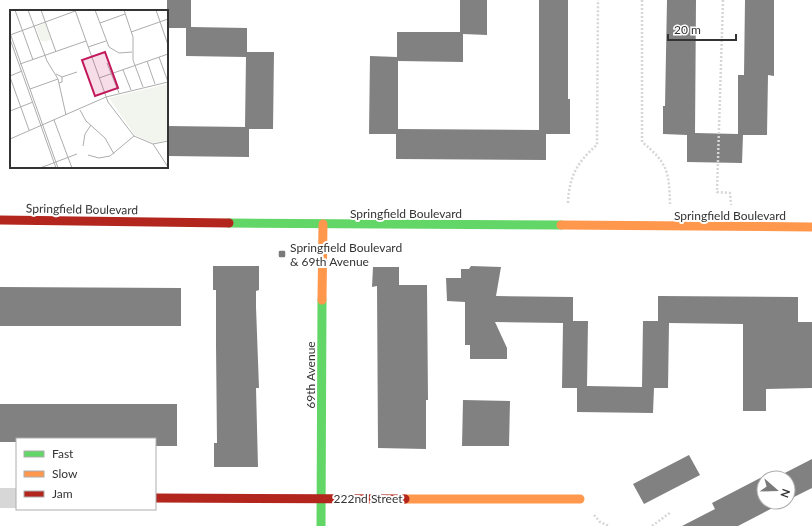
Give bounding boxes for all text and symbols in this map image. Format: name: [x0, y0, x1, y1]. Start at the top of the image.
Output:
inset map: [10, 10, 168, 168]
scale bar: [668, 16, 736, 42]
text: 20 m: [674, 22, 701, 37]
street label: Springfield Boulevard: [26, 201, 138, 217]
street label: Springfield Boulevard: [350, 206, 462, 221]
street label: Springfield Boulevard: [674, 208, 786, 223]
place label: Springfield Boulevard & 69th Avenue: [290, 240, 402, 269]
marker: Springfield Boulevard & 69th Avenue: [277, 249, 287, 259]
street label: 69th Avenue: [303, 341, 318, 409]
legend: [16, 438, 156, 510]
text: Fast: [52, 446, 74, 461]
text: Slow: [52, 466, 78, 481]
north arrow: [756, 470, 796, 510]
text: Jam: [52, 486, 73, 501]
text: N: [778, 487, 793, 500]
street label: 222nd Street: [334, 491, 403, 506]

